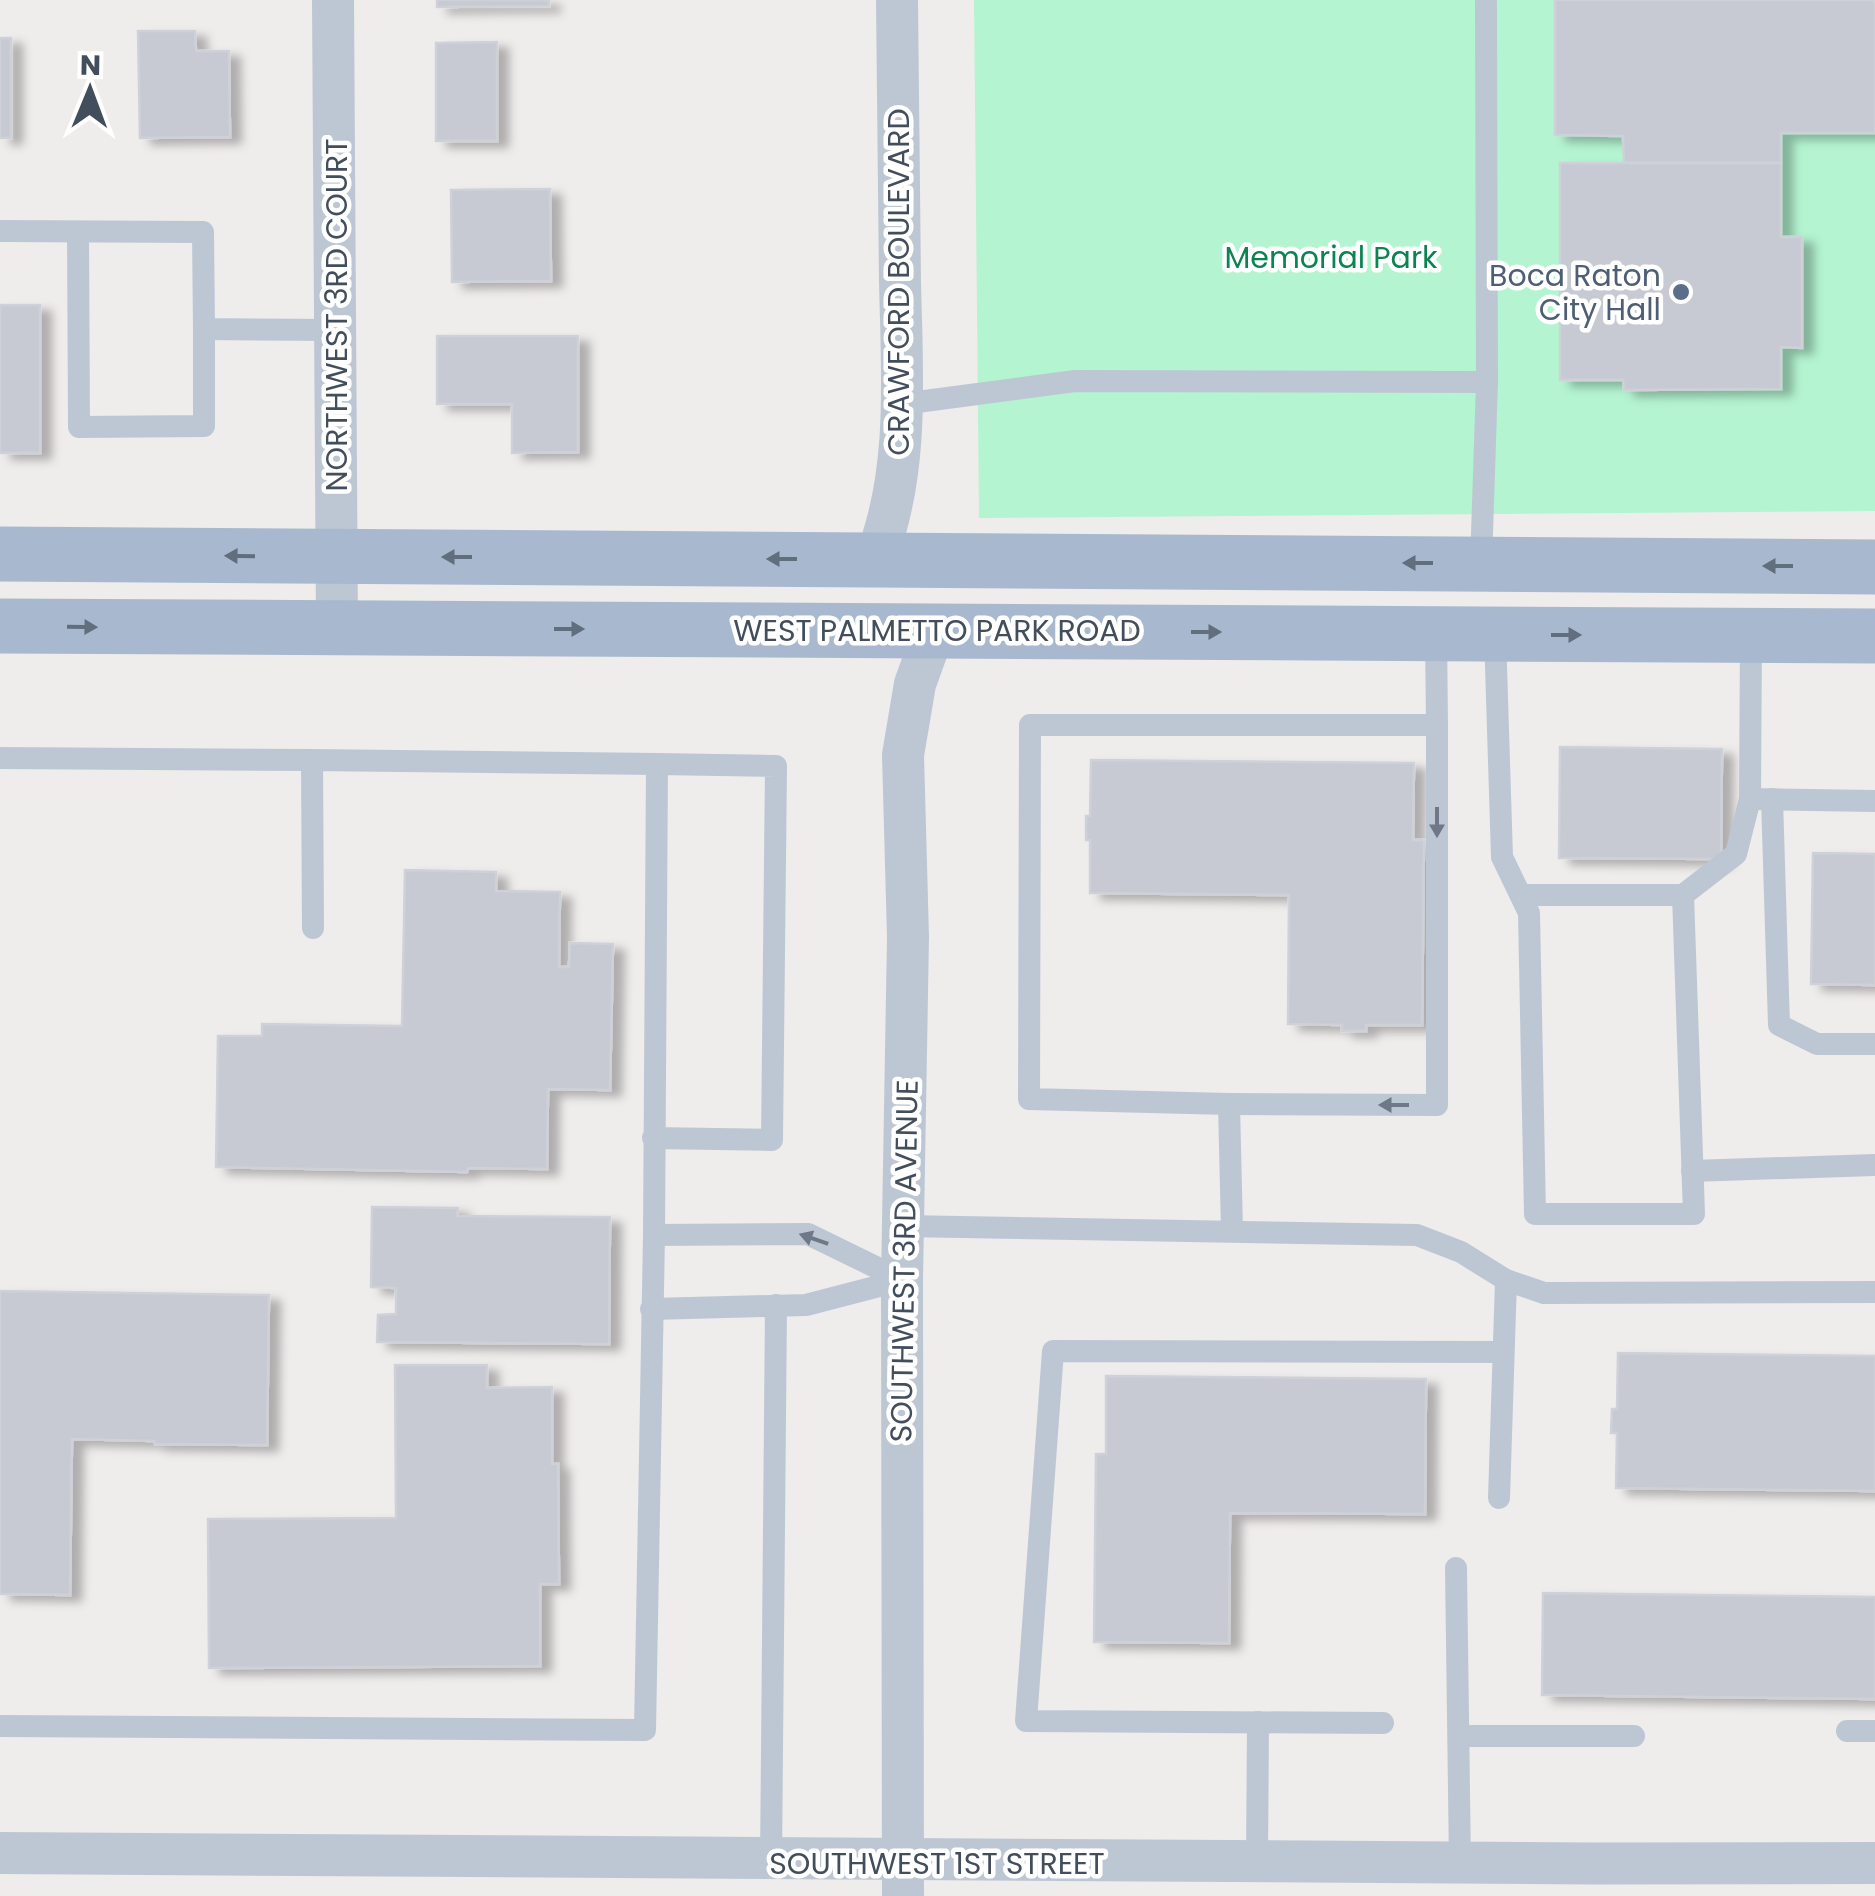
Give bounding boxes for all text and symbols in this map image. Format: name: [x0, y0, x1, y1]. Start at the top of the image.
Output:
north arrow: [40, 40, 140, 140]
text: N: [80, 46, 101, 85]
street label: CRAWFORD BOULEVARD: [877, 108, 920, 456]
street label: NORTHWEST 3RD COURT: [315, 138, 358, 492]
park label: Memorial Park: [1224, 236, 1438, 279]
place label: Boca Raton City Hall: [1489, 254, 1661, 331]
marker: Boca Raton City Hall: [1670, 281, 1692, 303]
one-way arrow: [223, 548, 255, 564]
one-way arrow: [441, 549, 473, 565]
one-way arrow: [766, 551, 798, 567]
one-way arrow: [1401, 555, 1433, 571]
one-way arrow: [1761, 558, 1793, 574]
street label: WEST PALMETTO PARK ROAD: [733, 609, 1141, 652]
one-way arrow: [67, 619, 99, 635]
one-way arrow: [554, 621, 586, 637]
one-way arrow: [1191, 624, 1223, 640]
one-way arrow: [1551, 627, 1583, 643]
one-way arrow: [1429, 807, 1445, 839]
street label: SOUTHWEST 3RD AVENUE: [879, 1079, 929, 1443]
one-way arrow: [1378, 1096, 1410, 1112]
one-way arrow: [799, 1231, 829, 1246]
street label: SOUTHWEST 1ST STREET: [769, 1842, 1105, 1885]

